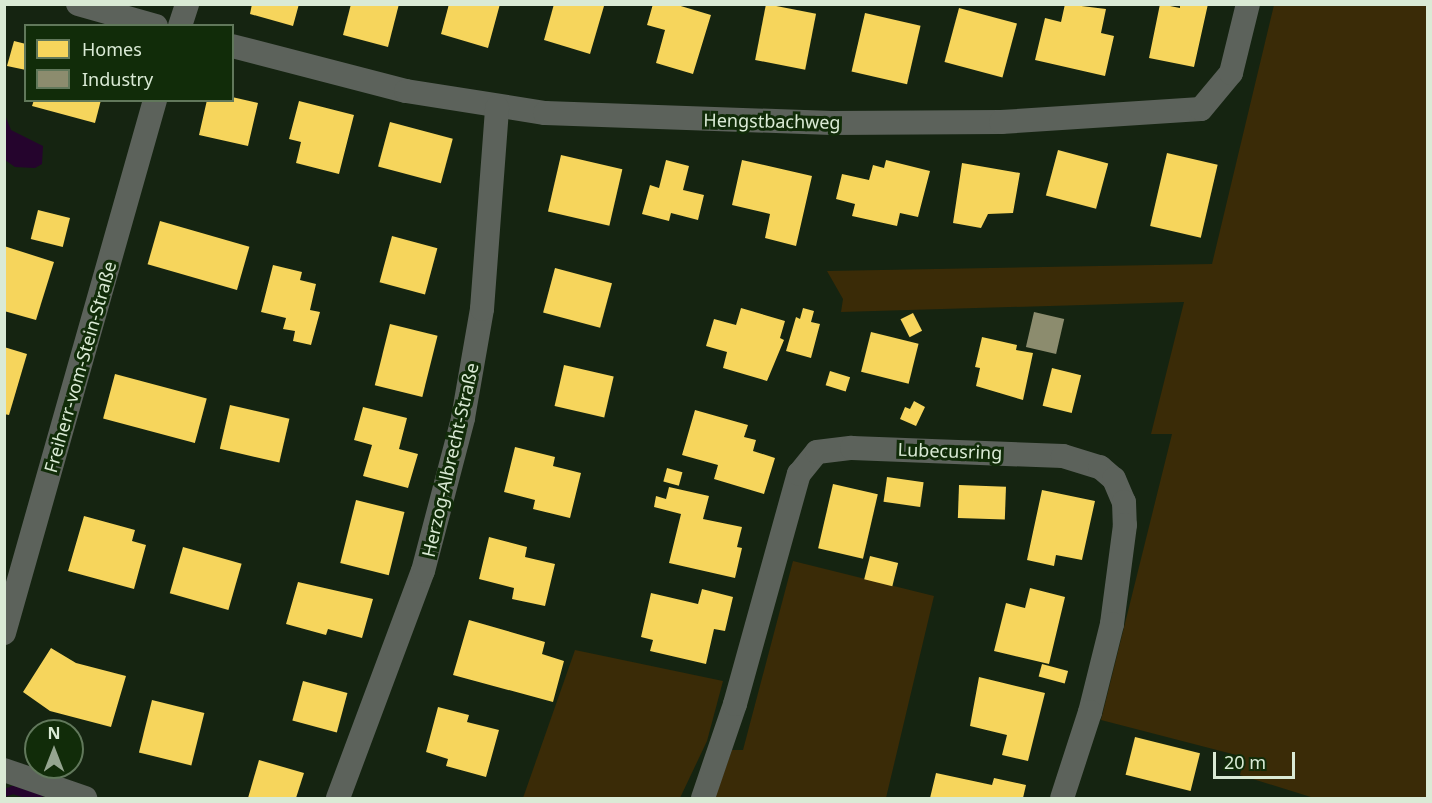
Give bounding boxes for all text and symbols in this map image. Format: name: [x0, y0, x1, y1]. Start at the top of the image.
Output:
legend: [24, 24, 234, 102]
text: Homes: [82, 37, 142, 61]
text: Industry: [82, 67, 153, 91]
street label: Hengstbachweg: [703, 109, 841, 133]
street label: Freiherr-vom-Stein-Straße: [39, 259, 121, 475]
street label: Herzog-Albrecht-Straße: [417, 361, 483, 559]
street label: Lubecusring: [897, 438, 1003, 464]
north arrow: [24, 719, 84, 779]
text: N: [47, 722, 61, 744]
scale bar: [1216, 740, 1298, 778]
text: 20 m: [1224, 750, 1266, 774]

